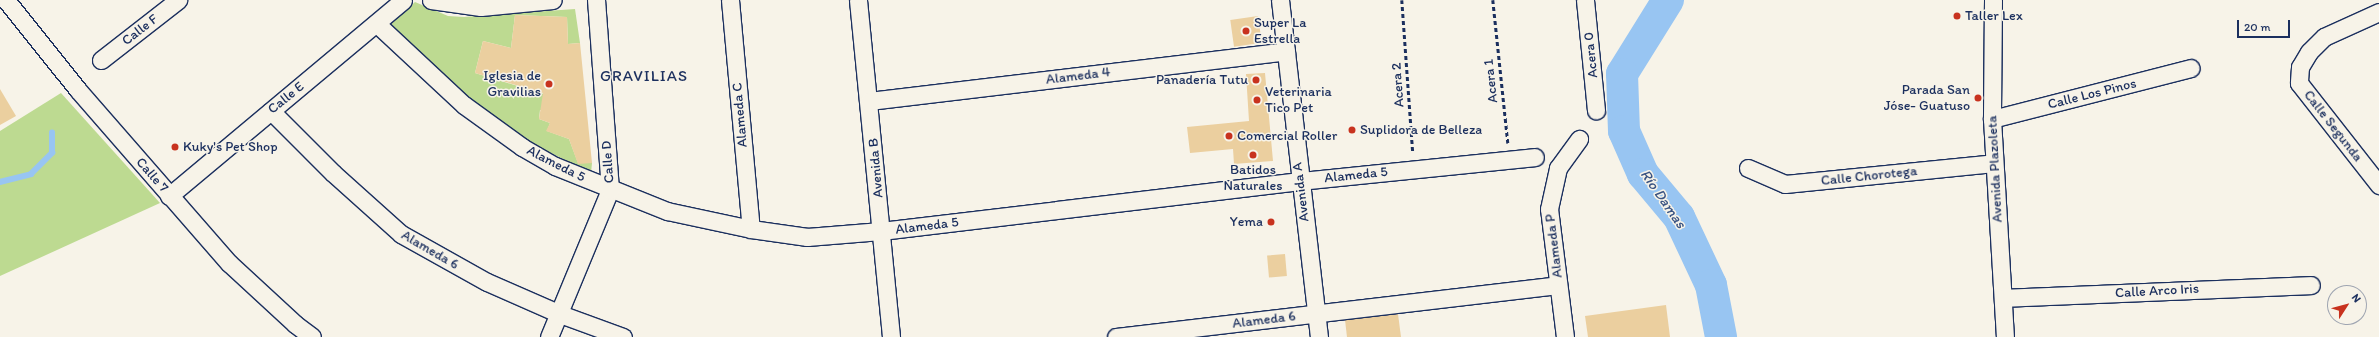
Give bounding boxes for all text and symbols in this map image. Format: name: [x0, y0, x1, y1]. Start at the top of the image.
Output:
place label: Taller Lex: [1965, 8, 2023, 24]
street label: Calle F: [119, 11, 161, 49]
marker: Taller Lex: [1952, 11, 1962, 21]
scale bar: [2239, 12, 2292, 38]
place label: Super La Estrella: [1254, 15, 1306, 48]
text: 20 m: [2244, 20, 2271, 34]
marker: Super La Estrella: [1241, 26, 1251, 36]
street label: Acera 0: [1580, 31, 1602, 79]
street label: Acera 1: [1480, 58, 1502, 104]
street label: Acera 2: [1388, 62, 1408, 108]
street label: Alameda 4: [1045, 64, 1111, 88]
district label: GRAVILIAS: [600, 66, 688, 86]
place label: Iglesia de Gravilias: [483, 68, 541, 100]
place label: Panadería Tutu: [1157, 72, 1248, 88]
marker: Panadería Tutu: [1251, 75, 1261, 85]
street label: Calle Los Pinos: [2046, 75, 2138, 113]
street label: Calle E: [264, 78, 308, 118]
marker: Iglesia de Gravilias: [544, 79, 554, 89]
street label: Alameda C: [729, 82, 751, 148]
place label: Parada San Jóse- Guatuso: [1884, 82, 1970, 114]
place label: Veterinaria Tico Pet: [1265, 84, 1332, 116]
street label: Calle Segunda: [2300, 87, 2366, 165]
marker: Parada San Jóse- Guatuso: [1973, 93, 1983, 103]
marker: Veterinaria Tico Pet: [1252, 95, 1262, 105]
street label: Avenida Plazoleta: [1984, 115, 2006, 223]
place label: Suplidora de Belleza: [1360, 122, 1483, 138]
marker: Suplidora de Belleza: [1347, 125, 1357, 135]
place label: Comercial Roller: [1237, 128, 1337, 144]
marker: Comercial Roller: [1224, 131, 1234, 141]
street label: Avenida B: [865, 137, 887, 199]
place label: Kuky's Pet Shop: [183, 139, 277, 155]
street label: Calle D: [598, 140, 618, 184]
marker: Kuky's Pet Shop: [170, 142, 180, 152]
street label: Alameda 5: [524, 142, 588, 186]
marker: Batidos Naturales: [1248, 150, 1258, 160]
street label: Calle 7: [132, 154, 172, 196]
street label: Avenida A: [1289, 161, 1313, 223]
place label: Batidos Naturales: [1224, 162, 1282, 194]
street label: Alameda 5: [1324, 163, 1388, 187]
street label: Calle Chorotega: [1820, 163, 1918, 189]
water label: Río Damas: [1636, 166, 1690, 232]
street label: Alameda P: [1542, 213, 1566, 279]
street label: Alameda 5: [894, 214, 960, 238]
place label: Yema: [1230, 214, 1263, 230]
marker: Yema: [1266, 217, 1276, 227]
street label: Alameda 6: [398, 227, 462, 273]
street label: Calle Arco Iris: [2114, 280, 2200, 302]
north arrow: [2327, 285, 2367, 325]
text: N: [2349, 291, 2364, 305]
street label: Alameda 6: [1231, 308, 1297, 332]

